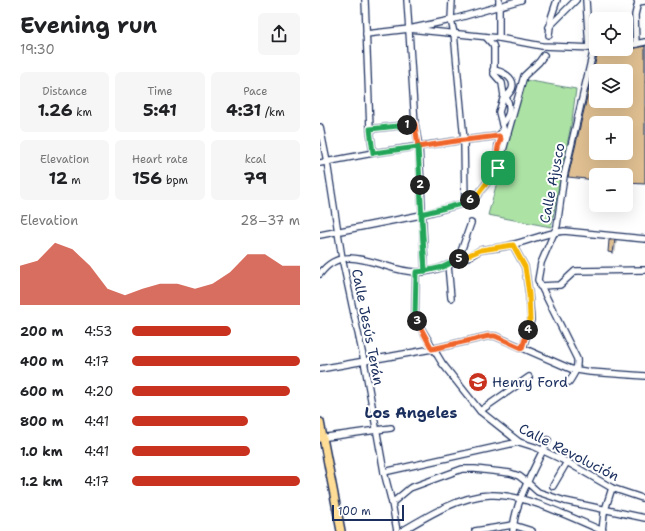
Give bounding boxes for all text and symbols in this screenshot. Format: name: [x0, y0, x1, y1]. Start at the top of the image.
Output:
text: Evening run: [20, 11, 157, 40]
map controls: [589, 12, 633, 212]
button: locate: [589, 12, 633, 56]
button: share: [258, 13, 300, 55]
text: 19:30: [20, 41, 55, 58]
button: layers: [589, 64, 633, 108]
text: Distance: [42, 84, 87, 99]
text: Time: [147, 84, 173, 99]
text: Pace: [243, 84, 267, 99]
text: 1.26: [37, 99, 73, 121]
text: 5:41: [143, 99, 177, 121]
text: 4:31: [226, 99, 261, 121]
text: km: [73, 105, 92, 120]
text: /km: [261, 105, 285, 120]
pin: 1: [397, 115, 417, 135]
button: +: [589, 116, 633, 160]
text: 1: [404, 117, 410, 132]
street label: Calle Ajusco: [535, 141, 569, 225]
pin: [481, 151, 515, 185]
text: Elevation: [40, 152, 89, 167]
text: Heart rate: [132, 152, 188, 167]
text: kcal: [245, 152, 266, 167]
icon: arrive: [487, 157, 509, 179]
text: 12: [49, 167, 68, 189]
text: 156: [132, 167, 162, 189]
text: 79: [244, 167, 267, 189]
button: −: [589, 168, 633, 212]
text: m: [68, 173, 81, 188]
text: bpm: [162, 173, 188, 188]
pin: 2: [410, 175, 430, 195]
text: 2: [416, 177, 424, 192]
pin: 6: [460, 190, 480, 210]
text: 6: [466, 192, 474, 207]
text: Elevation: [20, 212, 78, 229]
text: 28–37 m: [240, 212, 300, 229]
pin: 5: [449, 249, 469, 269]
text: 5: [456, 251, 462, 266]
street label: Calle Jesús Terán: [348, 267, 388, 387]
pin: 3: [407, 311, 427, 331]
text: 3: [413, 313, 421, 328]
pin: 4: [518, 320, 538, 340]
text: 4: [524, 322, 532, 337]
text: 200 m: [20, 323, 63, 340]
text: 4:53: [84, 323, 112, 340]
text: 400 m: [20, 353, 64, 370]
text: 4:17: [84, 353, 109, 370]
school or university icon: Henry Ford: [467, 371, 489, 393]
place label: Henry Ford: [492, 373, 568, 391]
text: 600 m: [20, 383, 64, 400]
text: 4:20: [84, 383, 113, 400]
district label: Los Angeles: [365, 403, 458, 423]
text: 800 m: [20, 413, 64, 430]
text: 4:41: [84, 413, 109, 430]
street label: Calle Revolución: [516, 419, 623, 485]
text: 1.0 km: [20, 443, 62, 460]
text: 4:41: [84, 443, 109, 460]
text: 1.2 km: [20, 473, 63, 490]
text: 4:17: [84, 473, 109, 490]
scale bar: [332, 503, 404, 522]
text: 100 m: [338, 504, 371, 519]

